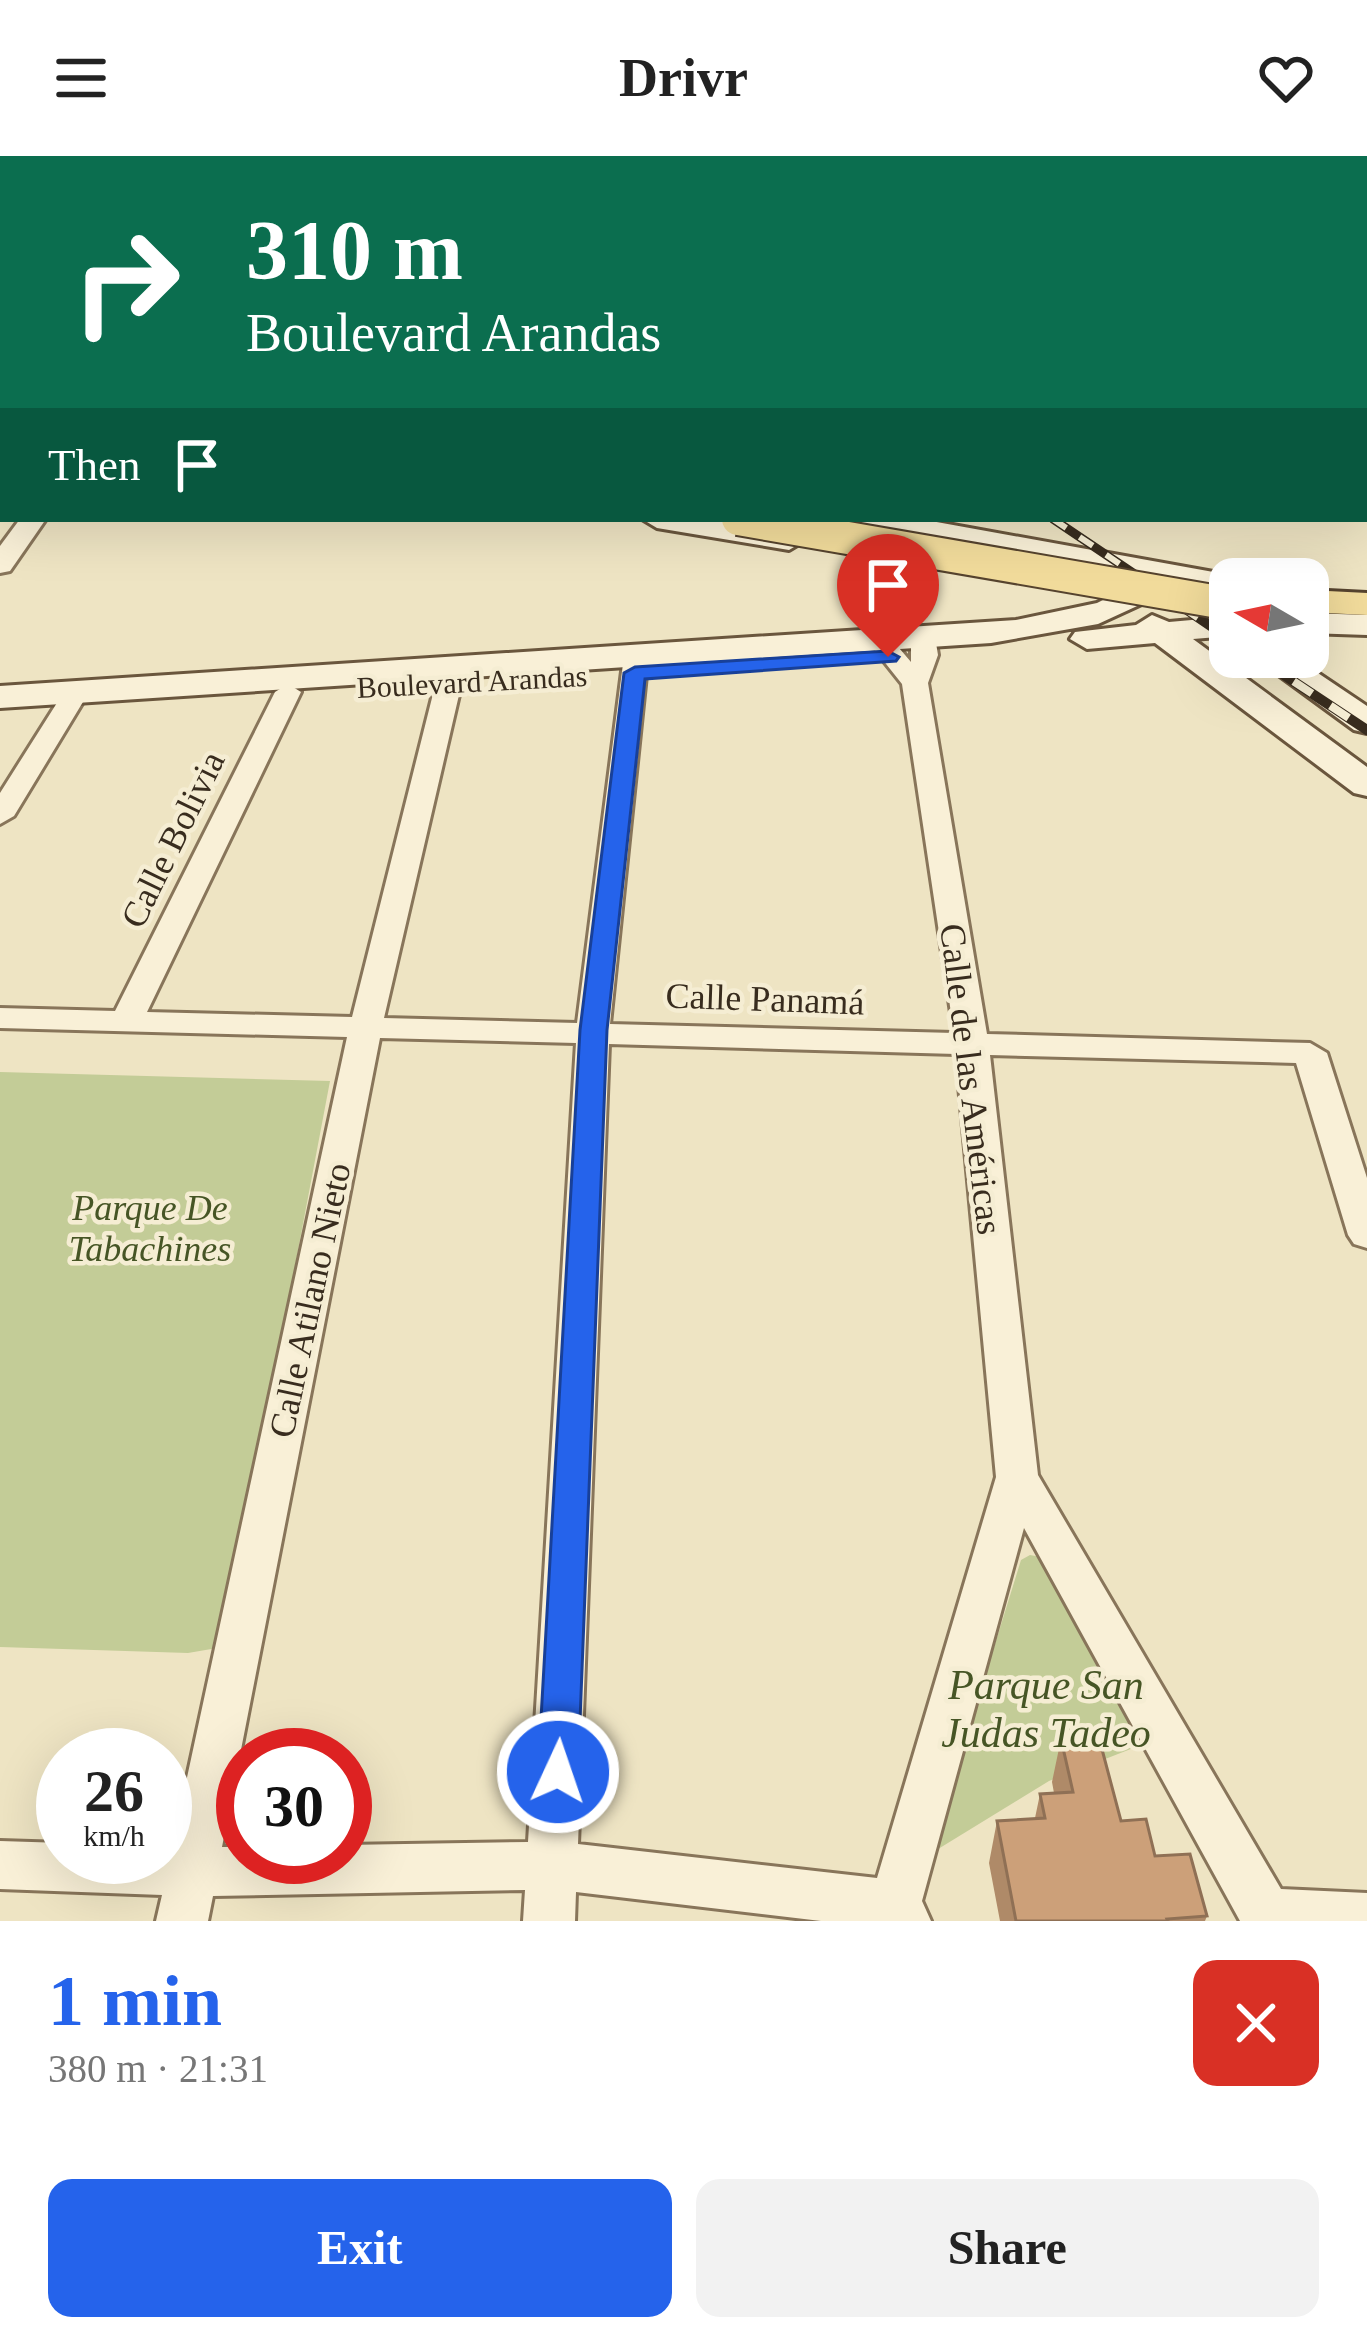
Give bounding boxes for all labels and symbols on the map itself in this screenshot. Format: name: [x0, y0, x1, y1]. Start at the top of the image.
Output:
pin: [837, 534, 939, 657]
north arrow: [1209, 558, 1329, 678]
street label: Boulevard Arandas: [356, 659, 588, 704]
street label: Calle Bolivia: [113, 745, 233, 934]
street label: Calle de las Américas: [932, 921, 1010, 1237]
street label: Calle Panamá: [665, 976, 865, 1022]
street label: Calle Atilano Nieto: [261, 1159, 359, 1441]
park label: Parque De Tabachines: [69, 1188, 231, 1269]
park label: Parque San Judas Tadeo: [941, 1662, 1151, 1756]
position arrow: [495, 1709, 621, 1835]
speed limit sign: 30: [216, 1728, 372, 1884]

